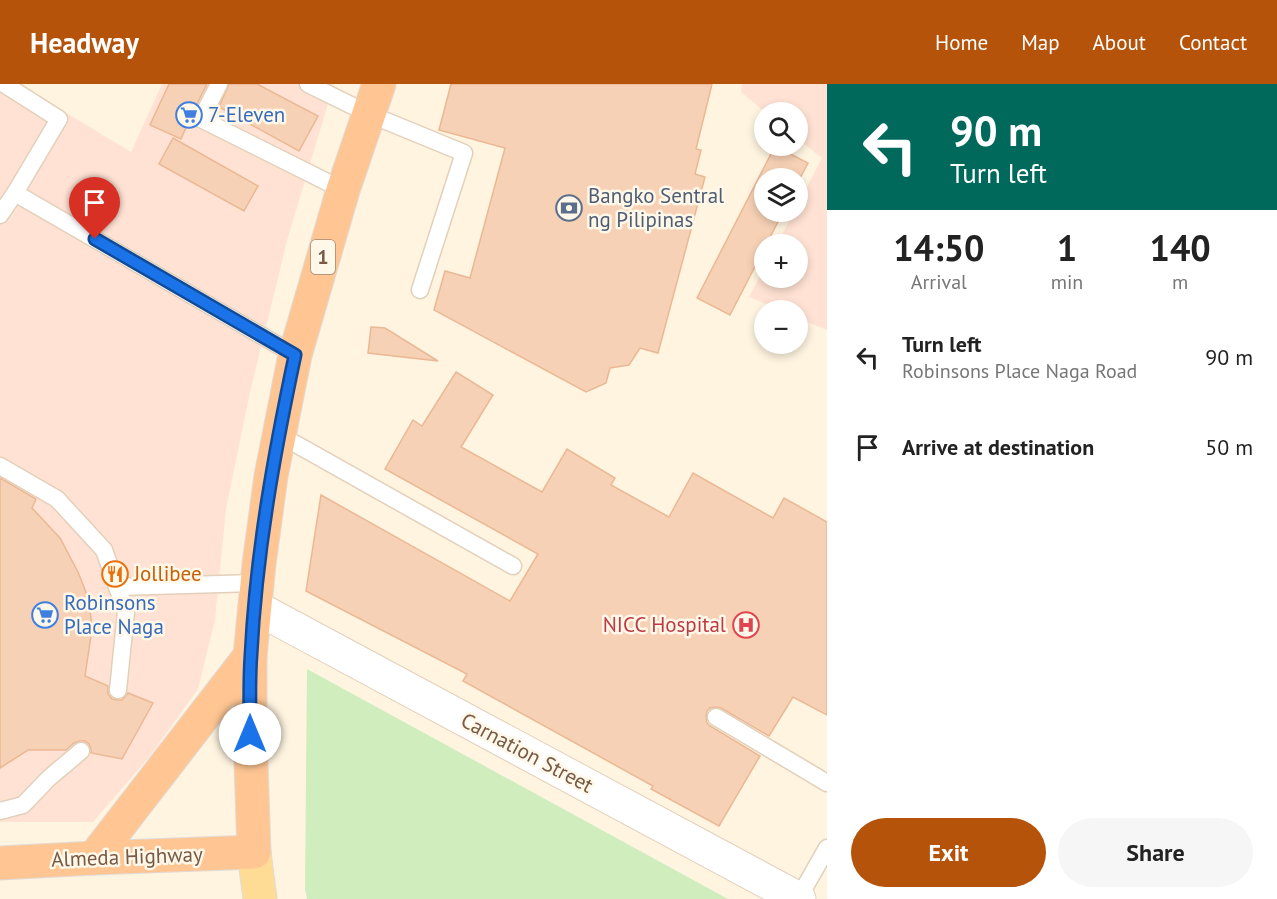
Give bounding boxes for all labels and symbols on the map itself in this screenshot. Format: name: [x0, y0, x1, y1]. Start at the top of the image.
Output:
supermarket icon: 7-Eleven: [174, 100, 204, 130]
place label: 7-Eleven: [208, 101, 285, 128]
pin: [69, 177, 120, 239]
place label: Bangko Sentral ng Pilipinas: [588, 182, 724, 233]
bank icon: Bangko Sentral ng Pilipinas: [554, 193, 584, 223]
road number: 1: [311, 240, 335, 274]
restaurant icon: Jollibee: [100, 559, 130, 589]
place label: Jollibee: [133, 560, 202, 587]
place label: Robinsons Place Naga: [64, 589, 164, 640]
supermarket icon: Robinsons Place Naga: [30, 600, 60, 630]
hospital icon: NICC Hospital: [731, 610, 761, 640]
place label: NICC Hospital: [603, 611, 726, 638]
position arrow: [218, 702, 282, 766]
street label: Carnation Street: [457, 706, 598, 799]
street label: Almeda Highway: [51, 840, 203, 873]

